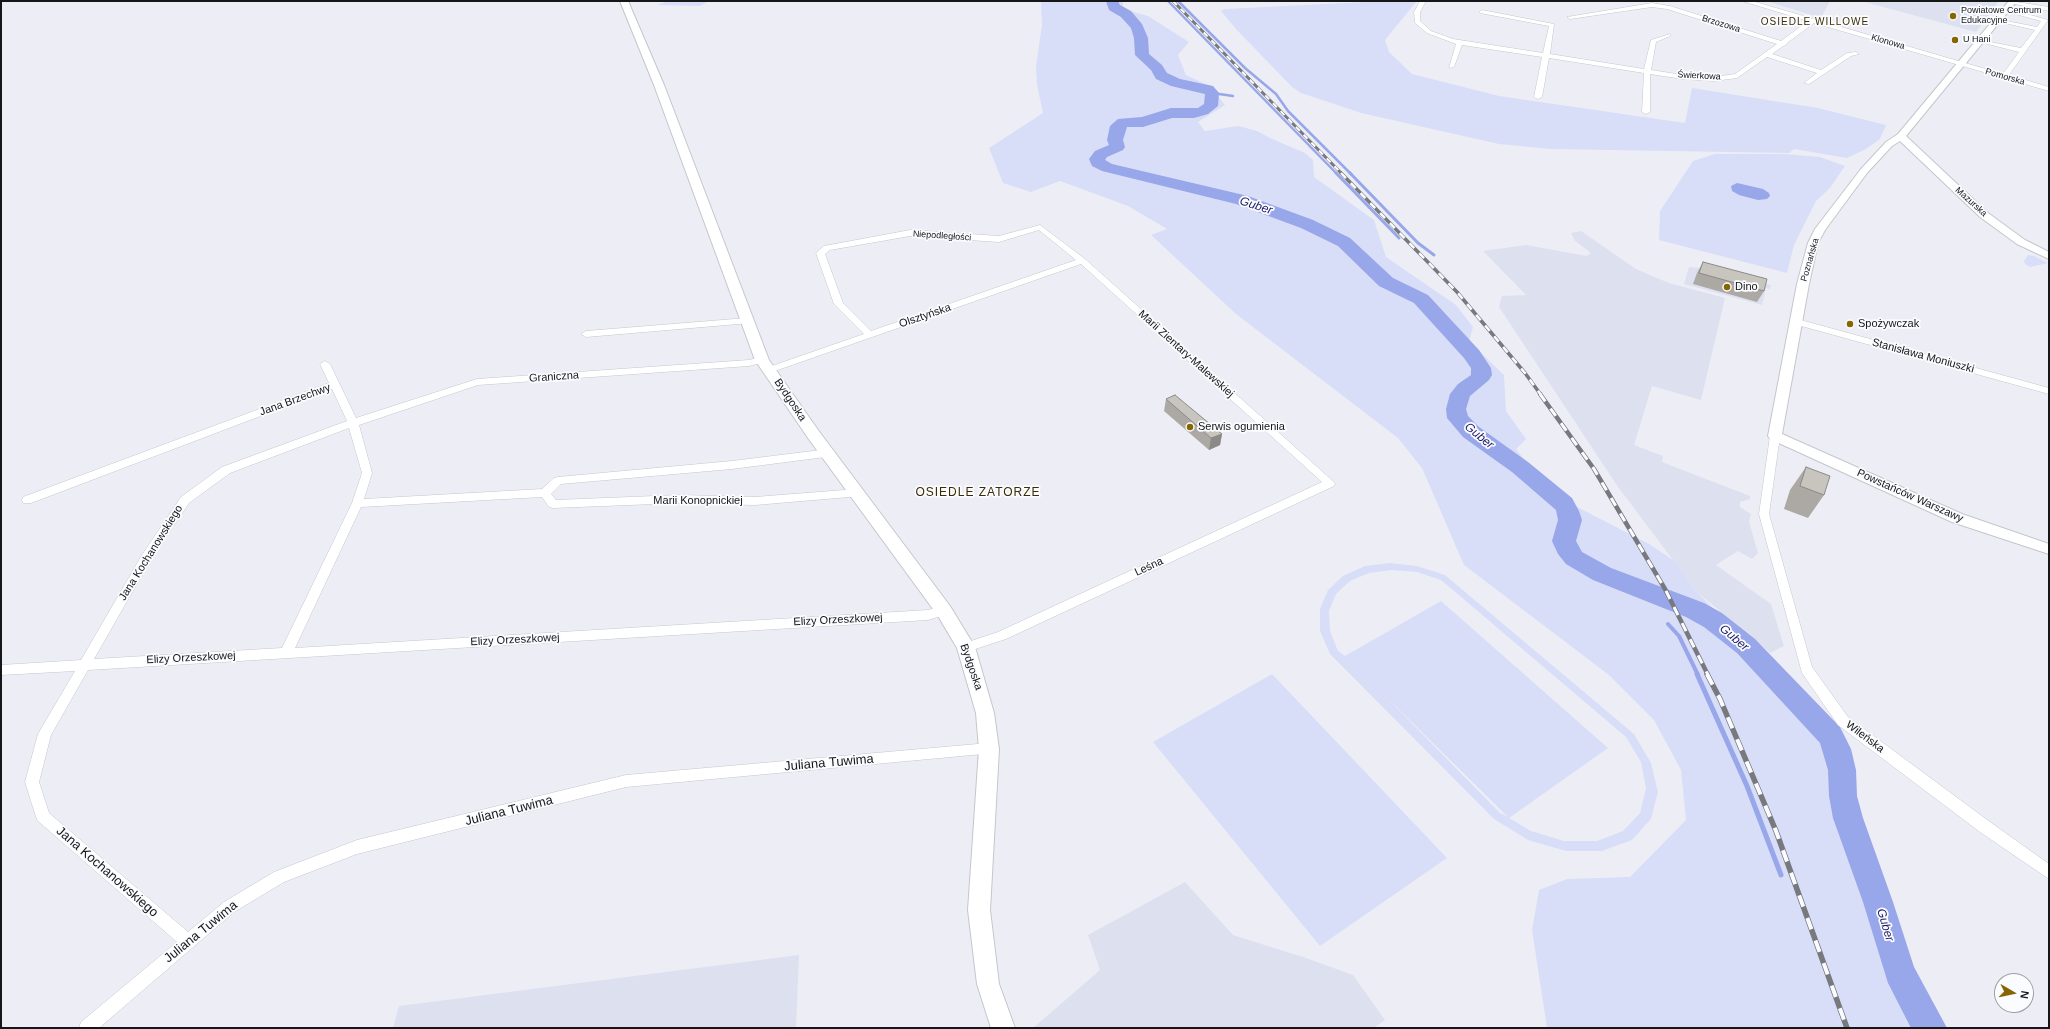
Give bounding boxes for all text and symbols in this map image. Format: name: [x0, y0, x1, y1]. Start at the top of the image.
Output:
place label: Powiatowe Centrum Edukacyjne: [1961, 6, 2042, 27]
marker: Powiatowe Centrum Edukacyjne: [1948, 11, 1958, 21]
street label: Brzozowa: [1701, 13, 1741, 35]
district label: OSIEDLE WILLOWE: [1761, 16, 1869, 28]
street label: Klonowa: [1870, 32, 1906, 52]
marker: U Hani: [1950, 35, 1960, 45]
place label: U Hani: [1963, 35, 1991, 45]
street label: Pomorska: [1984, 66, 2026, 88]
street label: Świerkowa: [1677, 69, 1721, 83]
street label: Mazurska: [1953, 185, 1989, 219]
water label: Guber: [1238, 194, 1274, 218]
street label: Niepodległości: [912, 229, 972, 243]
street label: Poznańska: [1799, 237, 1821, 283]
place label: Dino: [1735, 280, 1758, 294]
marker: Dino: [1722, 282, 1732, 292]
street label: Olsztyńska: [897, 301, 953, 331]
street label: Marii Zientary-Malewskiej: [1135, 308, 1237, 400]
place label: Spożywczak: [1858, 317, 1919, 331]
marker: Spożywczak: [1845, 319, 1855, 329]
street label: Stanisława Moniuszki: [1871, 336, 1975, 376]
street label: Graniczna: [529, 369, 579, 385]
street label: Bydgoska: [771, 376, 809, 424]
street label: Jana Brzechwy: [258, 381, 332, 419]
place label: Serwis ogumienia: [1198, 420, 1285, 434]
water label: Guber: [1462, 420, 1496, 452]
marker: Serwis ogumienia: [1185, 422, 1195, 432]
street label: Powstańców Warszawy: [1855, 467, 1965, 525]
district label: OSIEDLE ZATORZE: [915, 486, 1041, 500]
street label: Marii Konopnickiej: [653, 494, 743, 508]
street label: Jana Kochanowskiego: [116, 503, 186, 603]
street label: Leśna: [1133, 555, 1165, 579]
street label: Elizy Orzeszkowej: [793, 611, 883, 629]
water label: Guber: [1717, 622, 1751, 654]
street label: Elizy Orzeszkowej: [470, 631, 560, 649]
street label: Bydgoska: [957, 642, 985, 692]
street label: Elizy Orzeszkowej: [146, 649, 236, 667]
street label: Wileńska: [1843, 718, 1887, 756]
street label: Juliana Tuwima: [784, 751, 874, 775]
street label: Juliana Tuwima: [464, 793, 554, 829]
street label: Jana Kochanowskiego: [53, 823, 161, 921]
street label: Juliana Tuwima: [161, 898, 241, 966]
water label: Guber: [1873, 907, 1897, 943]
north arrow: [1994, 973, 2034, 1013]
text: N: [2018, 990, 2031, 1000]

